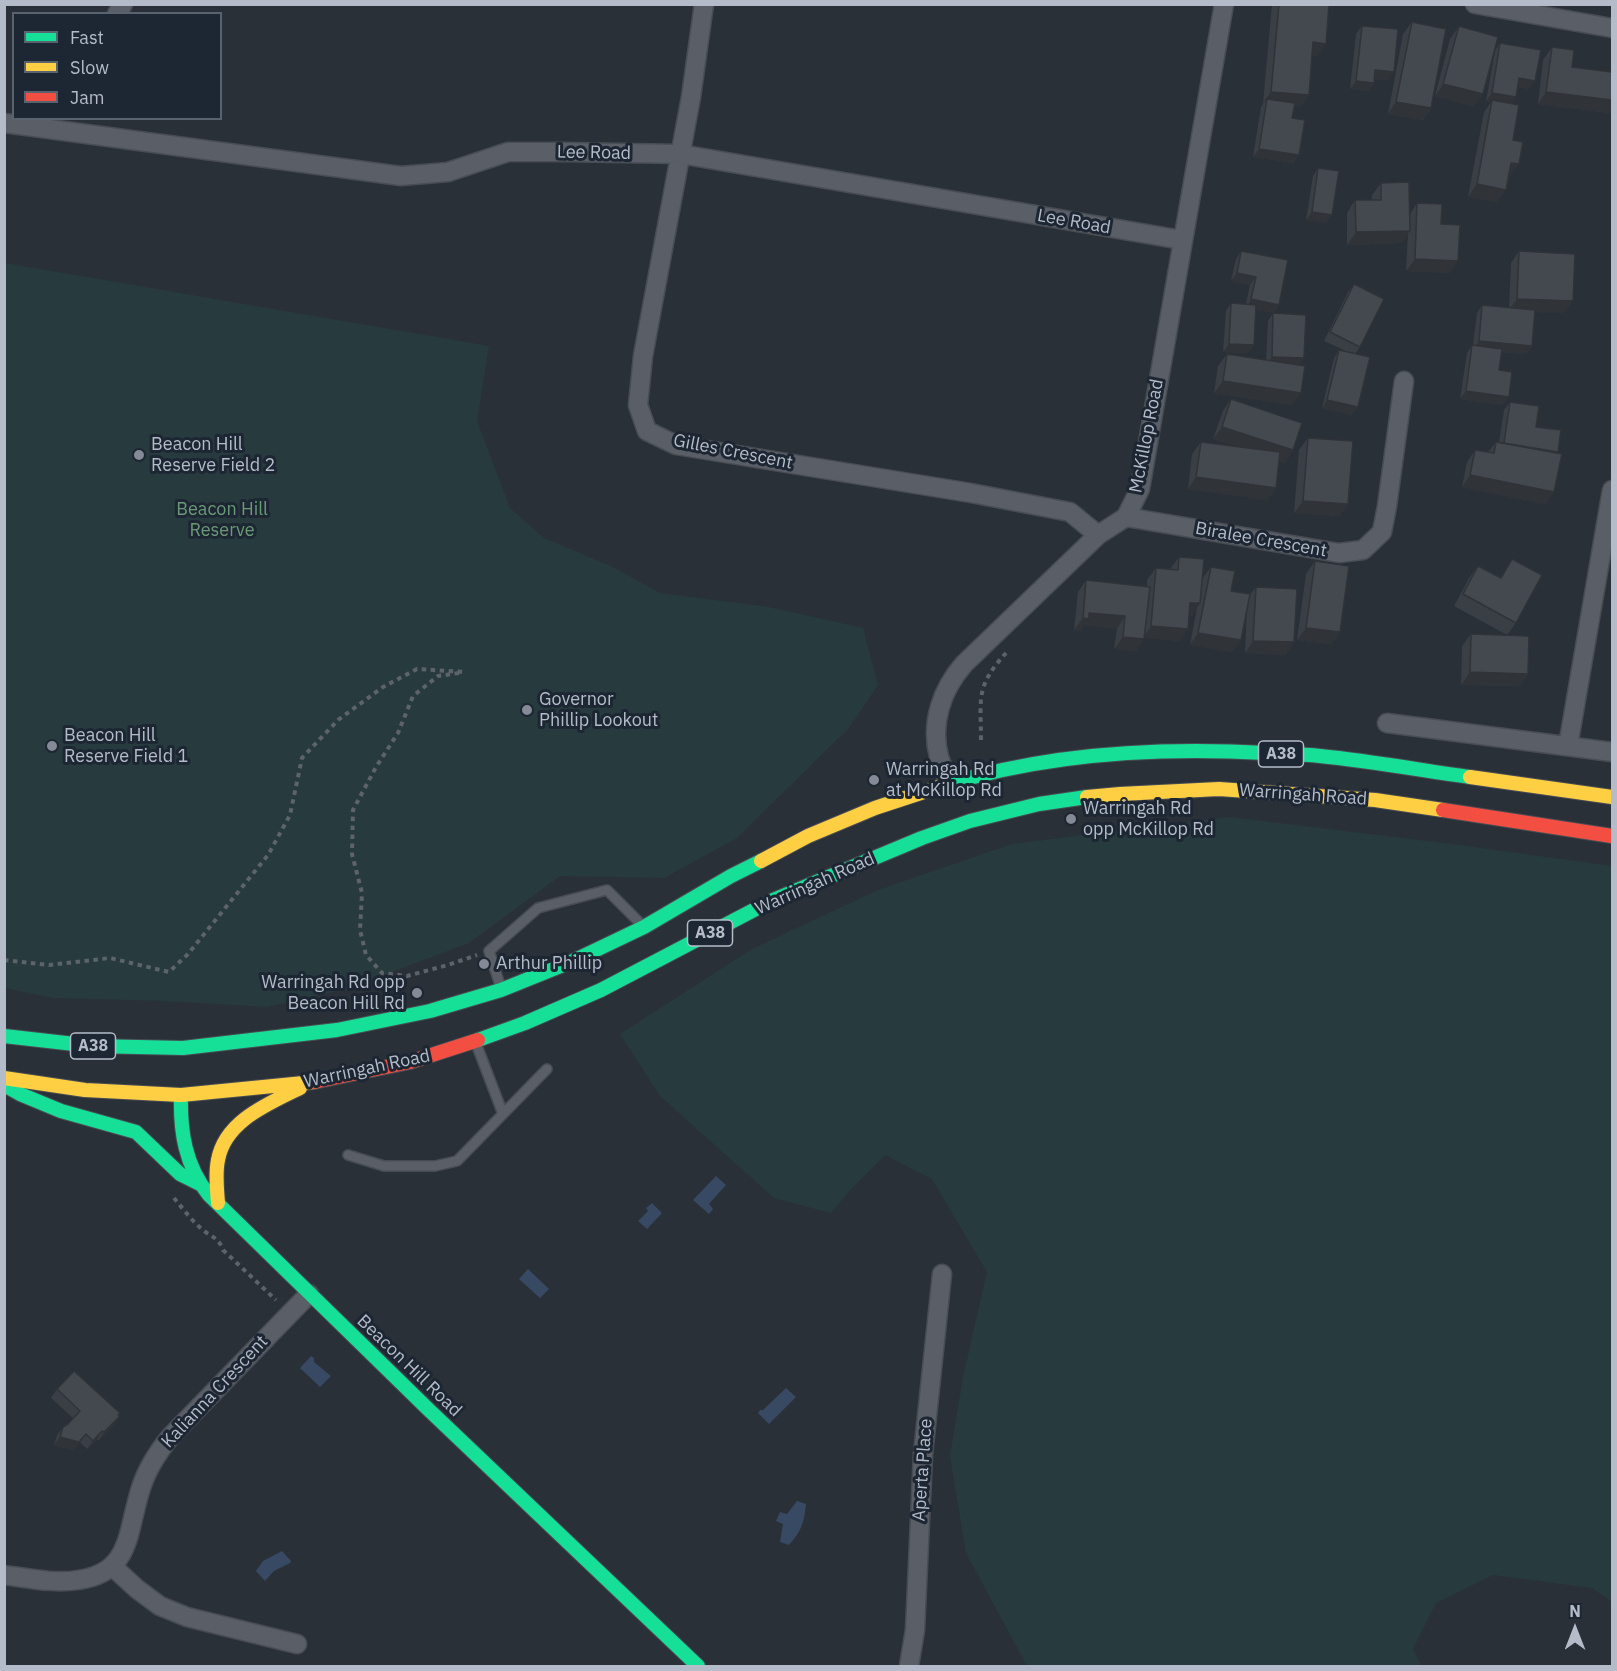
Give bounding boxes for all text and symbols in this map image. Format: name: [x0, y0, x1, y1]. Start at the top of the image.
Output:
legend: [12, 12, 222, 120]
text: Fast: [70, 26, 104, 49]
text: Slow: [70, 56, 109, 79]
text: Jam: [70, 86, 105, 109]
street label: Lee Road: [557, 142, 631, 164]
street label: Lee Road: [1036, 205, 1112, 239]
street label: McKillop Road: [1125, 377, 1169, 495]
street label: Gilles Crescent: [671, 430, 795, 474]
place label: Beacon Hill Reserve Field 2: [151, 434, 275, 476]
marker: Beacon Hill Reserve Field 2: [132, 448, 146, 462]
park label: Beacon Hill Reserve: [176, 499, 268, 542]
street label: Biralee Crescent: [1194, 518, 1328, 562]
place label: Governor Phillip Lookout: [539, 689, 658, 732]
marker: Governor Phillip Lookout: [520, 703, 534, 717]
place label: Beacon Hill Reserve Field 1: [64, 725, 188, 768]
marker: Beacon Hill Reserve Field 1: [45, 739, 59, 753]
road number: A38: [1258, 741, 1304, 767]
place label: Warringah Rd at McKillop Rd: [886, 759, 1002, 802]
marker: Warringah Rd at McKillop Rd: [867, 773, 881, 787]
street label: Warringah Road: [1238, 780, 1368, 810]
place label: Warringah Rd opp McKillop Rd: [1083, 798, 1214, 840]
marker: Warringah Rd opp McKillop Rd: [1064, 812, 1078, 826]
street label: Warringah Road: [752, 848, 878, 920]
road number: A38: [688, 920, 732, 946]
place label: Arthur Phillip: [496, 953, 602, 975]
marker: Arthur Phillip: [477, 957, 491, 971]
place label: Warringah Rd opp Beacon Hill Rd: [261, 972, 405, 1014]
marker: Warringah Rd opp Beacon Hill Rd: [410, 986, 424, 1000]
road number: A38: [70, 1033, 116, 1059]
street label: Warringah Road: [302, 1045, 432, 1093]
street label: Beacon Hill Road: [352, 1311, 466, 1421]
street label: Kalianna Crescent: [157, 1331, 273, 1453]
street label: Aperta Place: [909, 1418, 937, 1522]
north arrow: [1545, 1599, 1605, 1659]
text: N: [1569, 1601, 1581, 1621]

